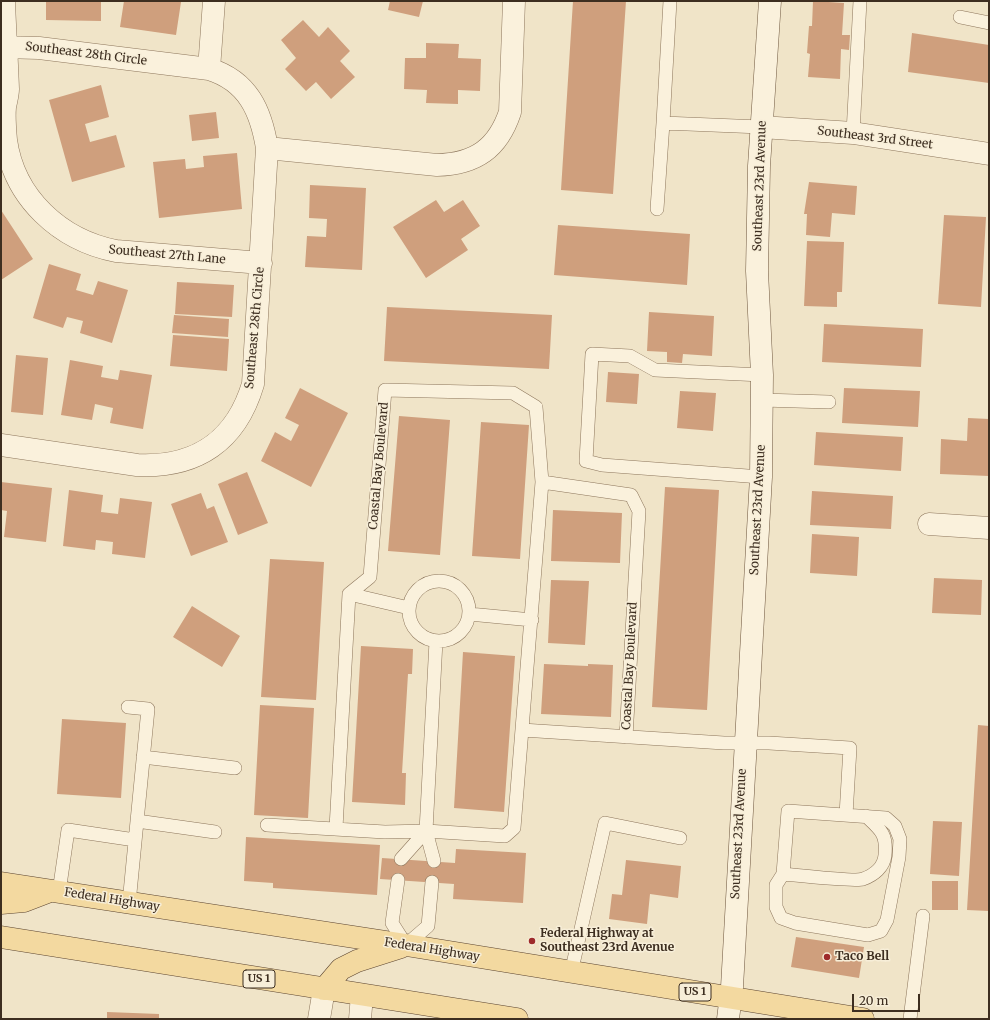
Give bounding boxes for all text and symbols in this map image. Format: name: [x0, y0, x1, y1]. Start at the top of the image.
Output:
street label: Southeast 28th Circle: [24, 39, 148, 69]
street label: Southeast 23rd Avenue: [751, 120, 769, 252]
street label: Southeast 3rd Street: [816, 124, 934, 152]
street label: Southeast 27th Lane: [108, 243, 226, 267]
street label: Southeast 28th Circle: [242, 266, 268, 390]
street label: Coastal Bay Boulevard: [366, 402, 392, 530]
street label: Southeast 23rd Avenue: [747, 444, 769, 576]
street label: Coastal Bay Boulevard: [619, 602, 641, 730]
street label: Southeast 23rd Avenue: [728, 768, 750, 900]
street label: Federal Highway: [63, 885, 161, 915]
place label: Federal Highway at Southeast 23rd Avenue: [540, 927, 674, 955]
street label: Federal Highway: [383, 935, 481, 965]
marker: Federal Highway at Southeast 23rd Avenue: [527, 936, 537, 946]
place label: Taco Bell: [835, 950, 889, 964]
marker: Taco Bell: [822, 952, 832, 962]
road number: US 1: [243, 970, 275, 988]
road number: US 1: [679, 983, 711, 1001]
scale bar: [854, 986, 922, 1012]
text: 20 m: [859, 993, 888, 1008]

